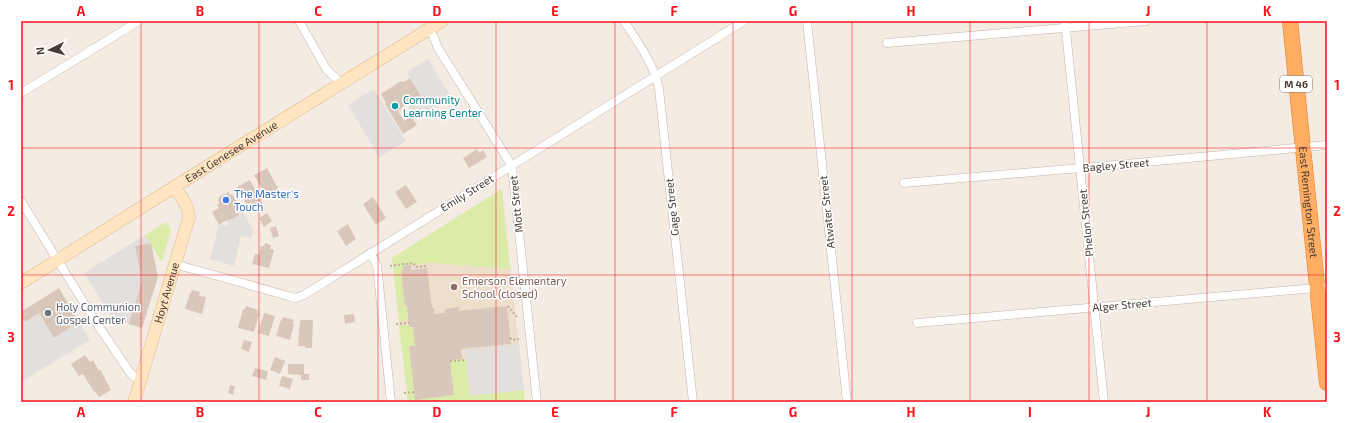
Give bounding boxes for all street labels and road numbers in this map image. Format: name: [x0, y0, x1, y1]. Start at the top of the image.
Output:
road number: M 46: [1280, 76, 1312, 92]
street label: East Genesee Avenue: [182, 118, 280, 185]
street label: East Remington Street: [1297, 146, 1321, 258]
street label: Bagley Street: [1082, 155, 1150, 174]
street label: Emily Street: [438, 171, 496, 214]
street label: Mott Street: [506, 175, 525, 233]
street label: Atwater Street: [816, 175, 837, 249]
street label: Gage Street: [662, 178, 681, 237]
street label: Phelon Street: [1075, 189, 1096, 257]
street label: Hoyt Avenue: [151, 261, 181, 324]
street label: Alger Street: [1092, 295, 1152, 314]

